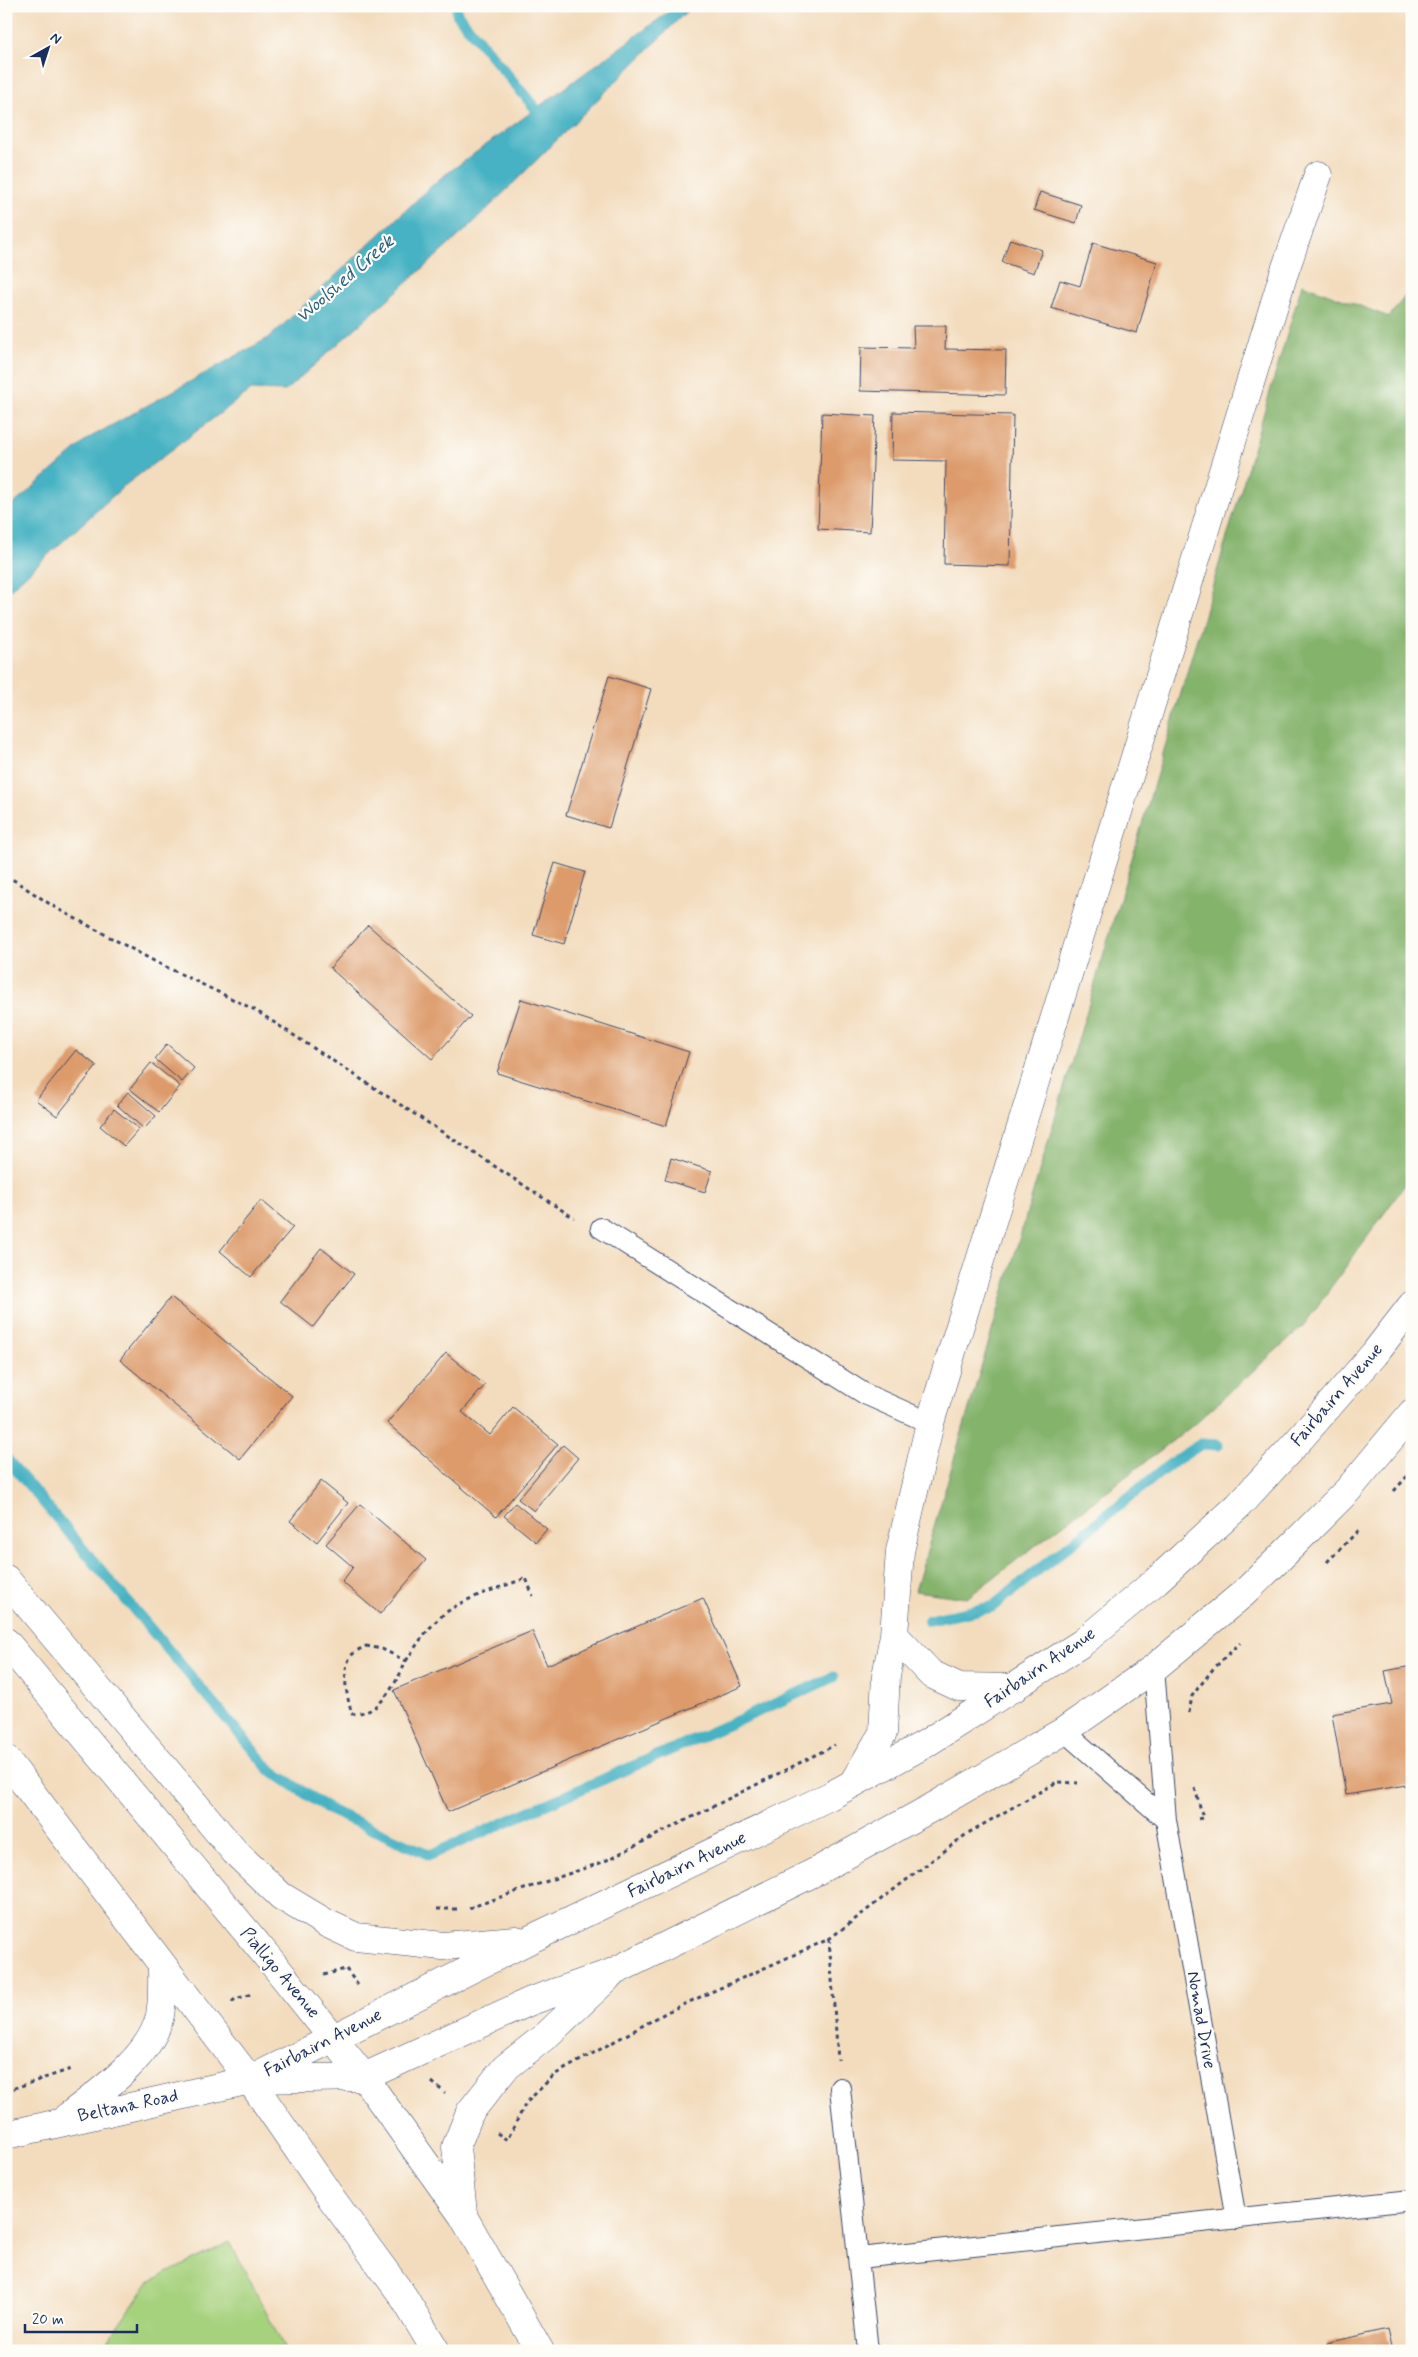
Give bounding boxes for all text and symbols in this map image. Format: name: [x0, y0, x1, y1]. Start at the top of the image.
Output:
north arrow: [22, 22, 72, 72]
text: N: [46, 29, 65, 49]
water label: Woolshed Creek: [291, 228, 401, 329]
street label: Fairbairn Avenue: [1285, 1338, 1389, 1452]
street label: Fairbairn Avenue: [980, 1622, 1100, 1714]
street label: Fairbairn Avenue: [624, 1826, 750, 1904]
street label: Pialligo Avenue: [235, 1922, 325, 2024]
street label: Nomad Drive: [1181, 1969, 1221, 2071]
street label: Fairbairn Avenue: [260, 2003, 386, 2083]
street label: Beltana Road: [76, 2084, 180, 2128]
scale bar: [25, 2302, 138, 2334]
text: 20 m: [32, 2310, 64, 2330]

